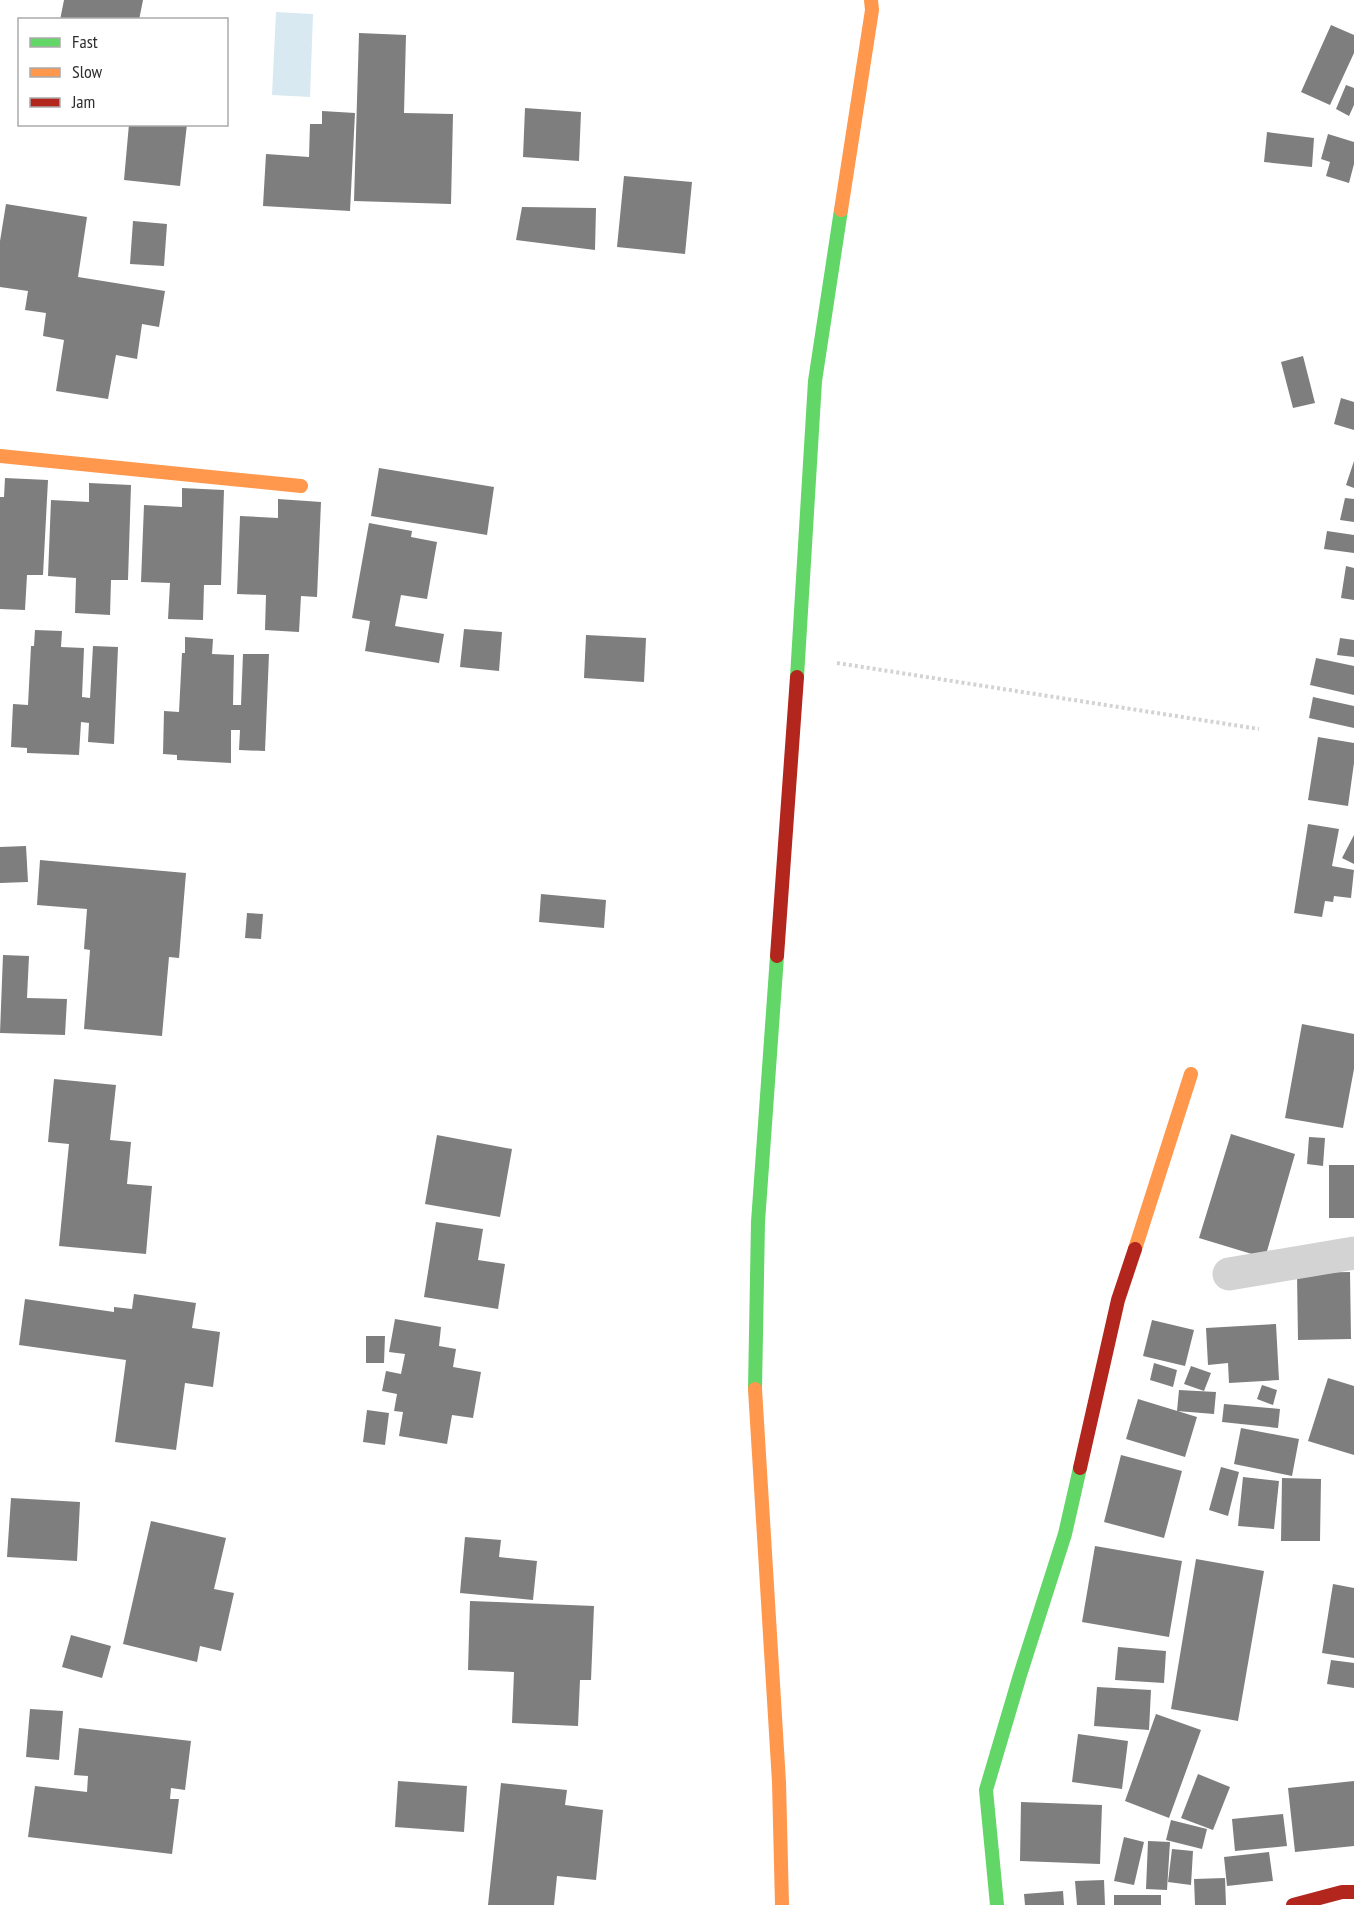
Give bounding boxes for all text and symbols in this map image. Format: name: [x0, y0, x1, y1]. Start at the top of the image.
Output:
legend: [18, 18, 228, 126]
text: Fast: [72, 30, 98, 53]
text: Slow: [72, 60, 103, 83]
text: Jam: [71, 90, 95, 113]

